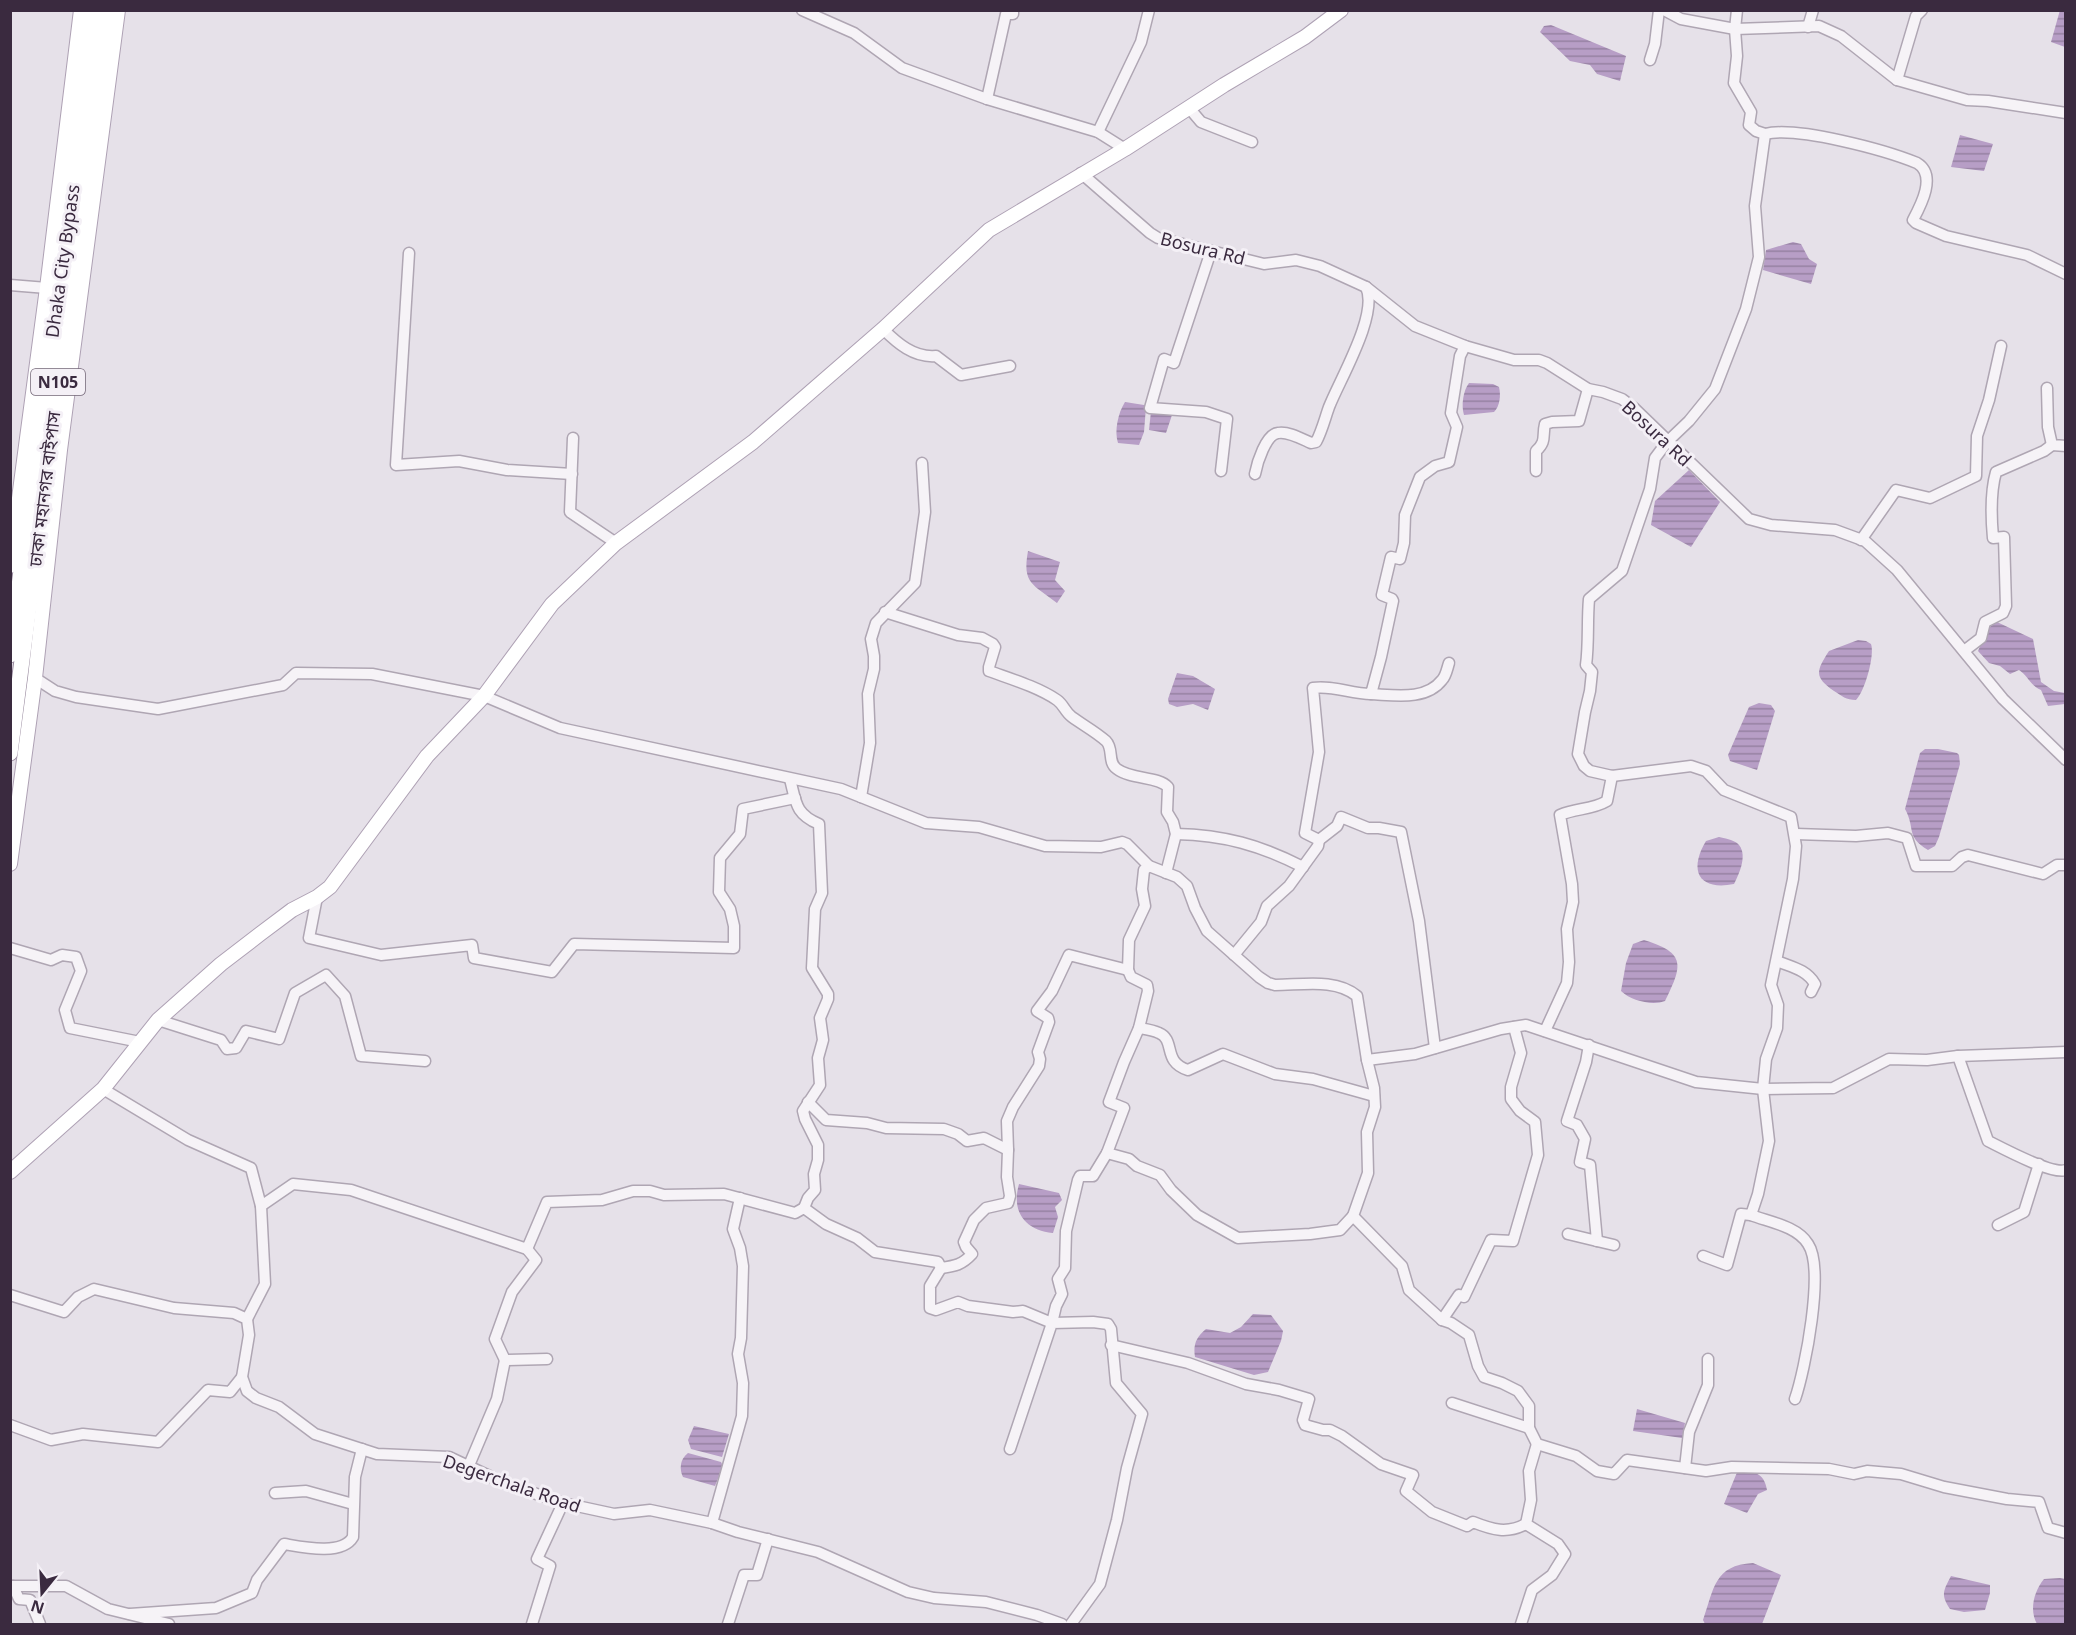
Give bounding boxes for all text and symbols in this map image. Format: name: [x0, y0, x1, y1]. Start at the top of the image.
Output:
street label: Dhaka City Bypass: [39, 183, 85, 339]
street label: Bosura Rd: [1158, 226, 1248, 270]
road number: N105: [31, 369, 85, 395]
street label: Bosura Rd: [1617, 395, 1697, 471]
street label: ঢাকা মহানগর বাইপাস: [22, 409, 66, 569]
street label: Degerchala Road: [440, 1448, 584, 1518]
north arrow: [12, 1563, 72, 1623]
text: N: [28, 1595, 47, 1620]

